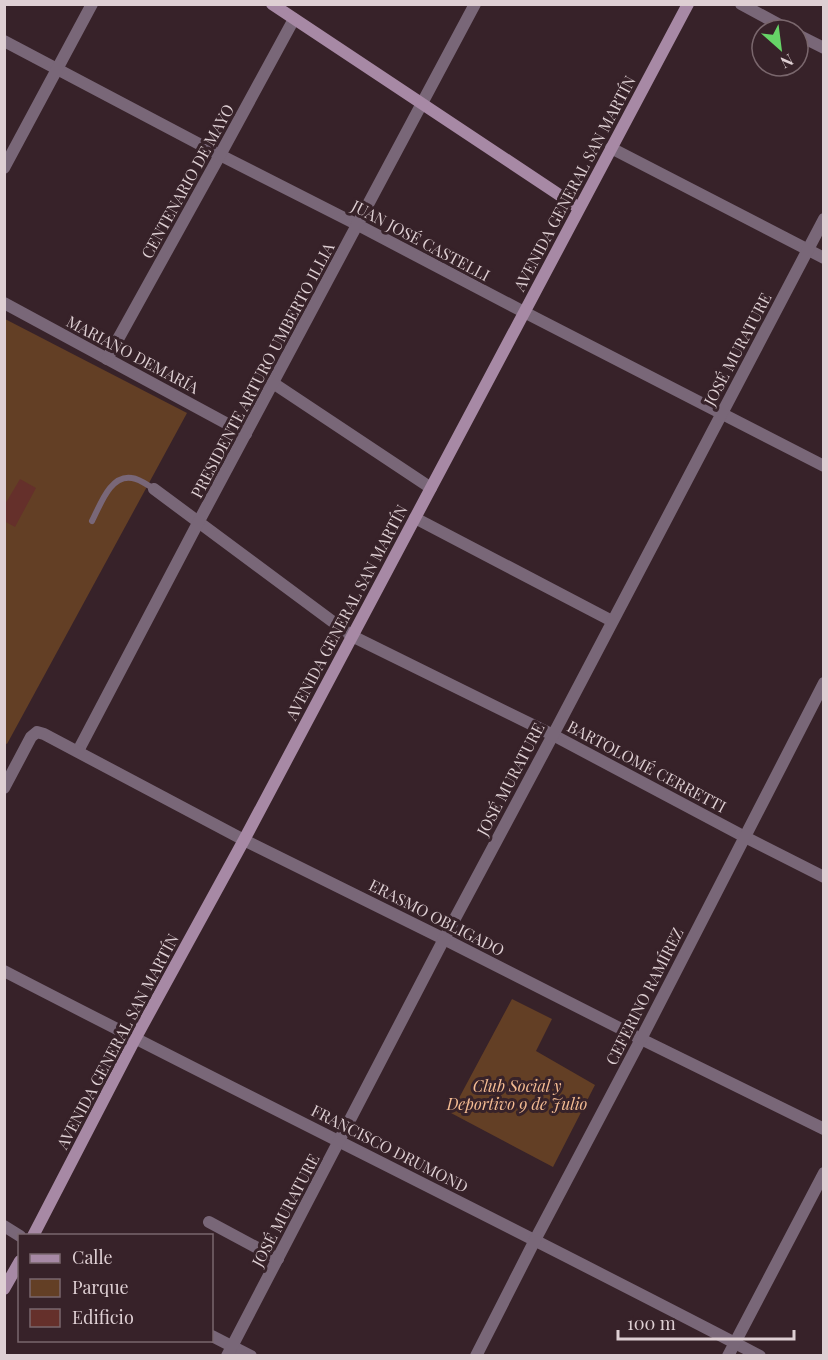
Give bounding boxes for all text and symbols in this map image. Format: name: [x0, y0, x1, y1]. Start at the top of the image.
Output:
north arrow: [750, 18, 810, 78]
text: N: [777, 50, 797, 74]
street label: AVENIDA GENERAL SAN MARTÍN: [508, 72, 640, 295]
street label: CENTENARIO DE MAYO: [136, 100, 238, 262]
street label: JUAN JOSÉ CASTELLI: [347, 194, 494, 285]
street label: PRESIDENTE ARTURO UMBERTO ILLIA: [185, 238, 339, 501]
street label: JOSÉ MURATURE: [698, 289, 776, 410]
street label: MARIANO DEMARÍA: [63, 310, 204, 398]
street label: AVENIDA GENERAL SAN MARTÍN: [280, 501, 412, 724]
street label: BARTOLOMÉ CERRETTI: [564, 715, 730, 817]
street label: JOSÉ MURATURE: [471, 719, 549, 840]
street label: ERASMO OBLIGADO: [366, 874, 508, 960]
street label: CEFERINO RAMÍREZ: [600, 924, 688, 1068]
street label: AVENIDA GENERAL SAN MARTÍN: [51, 930, 183, 1153]
park label: Club Social y Deportivo 9 de Julio: [446, 1075, 588, 1114]
street label: FRANCISCO DRUMOND: [308, 1099, 472, 1197]
street label: JOSÉ MURATURE: [246, 1150, 324, 1271]
legend: [18, 1234, 213, 1342]
text: Calle: [72, 1245, 113, 1269]
text: Parque: [72, 1275, 129, 1299]
scale bar: [618, 1303, 794, 1341]
text: Edificio: [72, 1305, 134, 1329]
text: 100 m: [627, 1311, 676, 1335]

